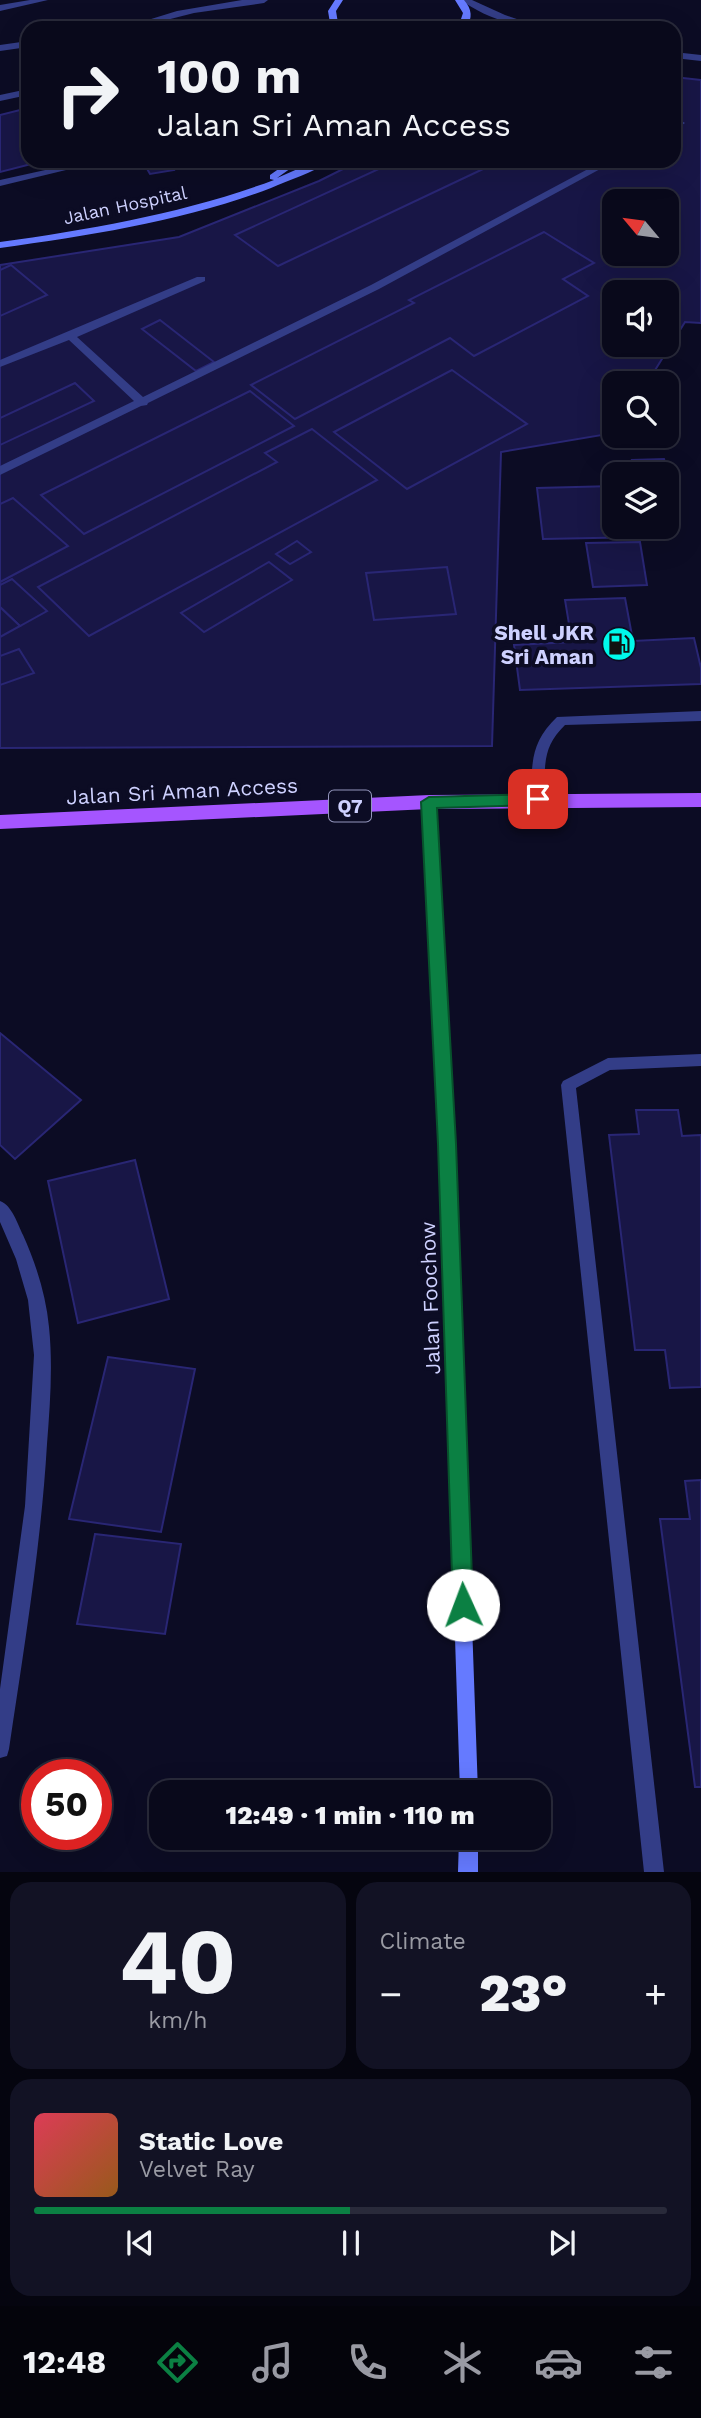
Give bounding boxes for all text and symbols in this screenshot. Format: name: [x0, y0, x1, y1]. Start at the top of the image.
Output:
text: 100 m: [157, 47, 301, 105]
icon: right: [42, 49, 133, 140]
text: Jalan Sri Aman Access: [157, 106, 511, 144]
street label: Jalan Hospital: [61, 182, 189, 228]
north arrow: [602, 189, 679, 266]
map controls: [602, 189, 679, 539]
button: sound: [602, 280, 679, 357]
button: search: [602, 371, 679, 448]
button: layers: [602, 462, 679, 539]
place label: Shell JKR Sri Aman: [494, 620, 595, 669]
fuel station icon: Shell JKR Sri Aman: [600, 625, 638, 663]
pin: [508, 769, 568, 829]
street label: Jalan Sri Aman Access: [65, 772, 299, 810]
icon: arrive: [519, 780, 557, 818]
road number: Q7: [329, 790, 371, 821]
street label: Jalan Foochow: [415, 1221, 445, 1375]
position arrow: [426, 1568, 500, 1642]
speed limit sign: 50: [21, 1759, 112, 1850]
text: 12:49 · 1 min · 110 m: [225, 1800, 475, 1830]
text: 40: [119, 1908, 236, 2015]
text: Climate: [380, 1928, 466, 1955]
text: 23°: [479, 1963, 568, 2024]
text: −: [380, 1972, 402, 2016]
text: +: [644, 1972, 667, 2016]
text: km/h: [148, 2007, 207, 2034]
text: Static Love: [139, 2126, 283, 2156]
text: Velvet Ray: [139, 2156, 255, 2183]
icon: previous: [121, 2224, 159, 2262]
icon: pause: [332, 2224, 370, 2262]
icon: next: [543, 2224, 581, 2262]
icon: directions: [153, 2338, 202, 2387]
icon: music: [248, 2338, 297, 2387]
icon: phone: [343, 2338, 392, 2387]
icon: climate: [438, 2338, 487, 2387]
icon: car: [534, 2338, 583, 2387]
icon: filters: [629, 2338, 678, 2387]
text: 12:48: [23, 2343, 106, 2381]

